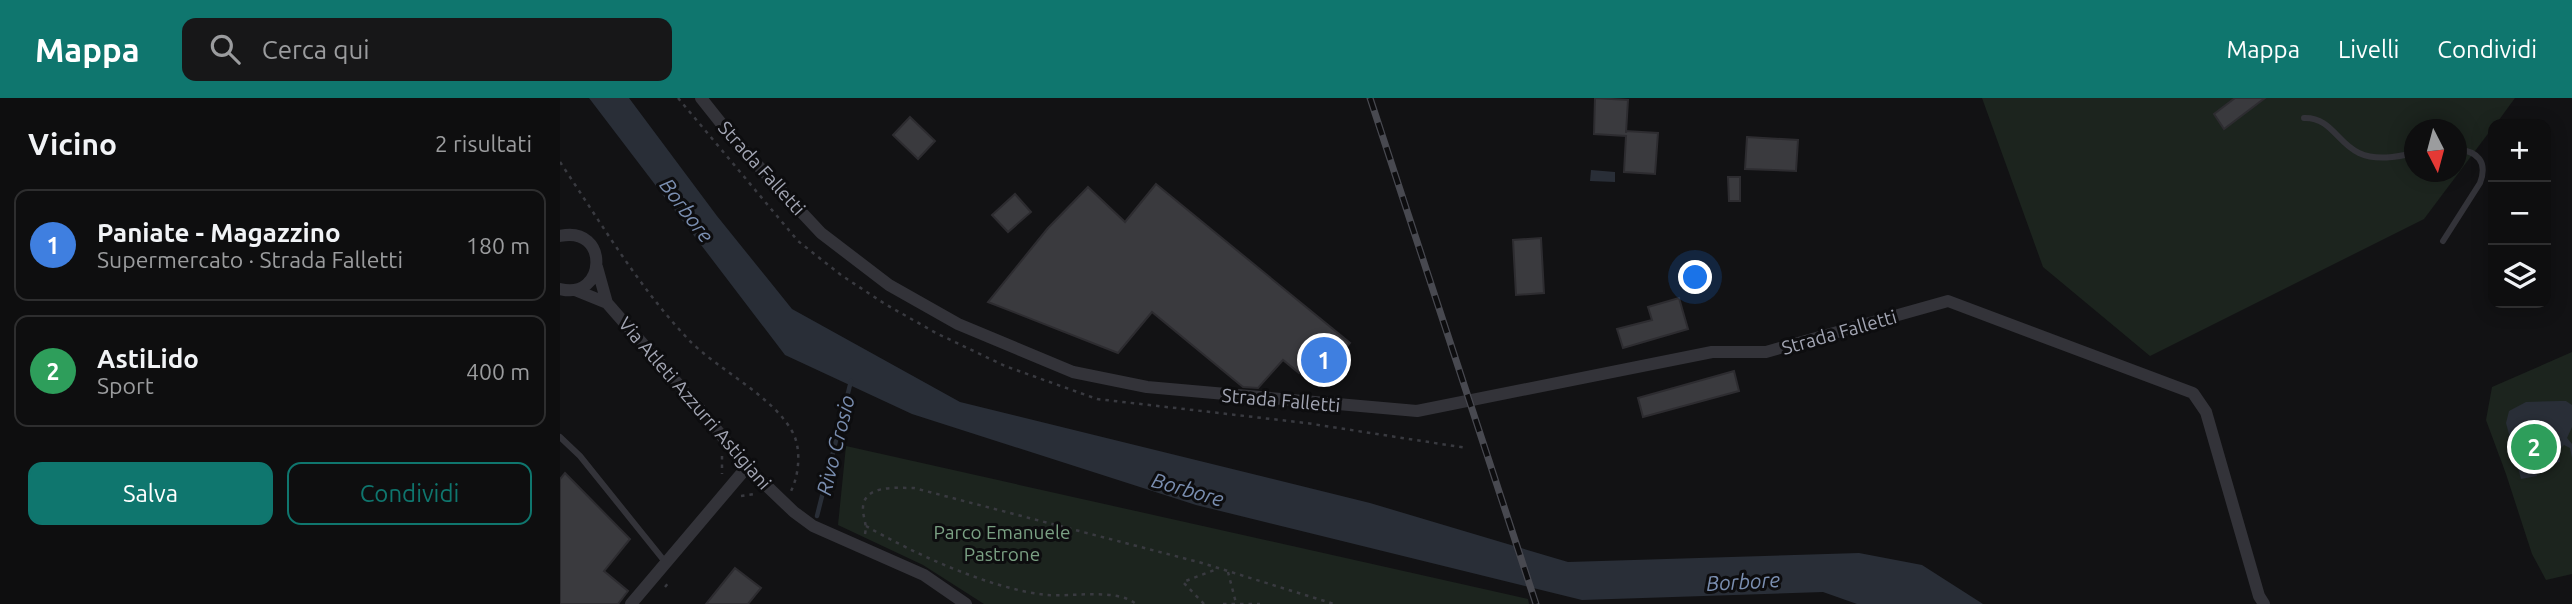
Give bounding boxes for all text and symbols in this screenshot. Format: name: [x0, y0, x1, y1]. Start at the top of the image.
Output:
search box: [182, 18, 672, 81]
icon: search: [206, 30, 244, 68]
text: Mappa: [35, 31, 140, 68]
text: Cerca qui: [262, 35, 370, 64]
text: Mappa: [2226, 36, 2300, 63]
text: Livelli: [2338, 36, 2399, 63]
text: Condividi: [2437, 36, 2537, 63]
street label: Strada Falletti: [714, 117, 810, 219]
north arrow: [2404, 119, 2467, 182]
map controls: [2488, 119, 2551, 308]
button: +: [2488, 119, 2551, 182]
text: Vicino: [28, 127, 117, 161]
text: 2 risultati: [435, 131, 532, 156]
water label: Borbore: [655, 173, 719, 247]
button: −: [2488, 182, 2551, 245]
text: Paniate - Magazzino: [97, 218, 341, 247]
text: 1: [47, 233, 59, 258]
text: 180 m: [466, 233, 530, 258]
button: layers: [2488, 245, 2551, 308]
text: Supermercato · Strada Falletti: [97, 247, 403, 272]
your location: [1678, 260, 1712, 294]
street label: Strada Falletti: [1779, 305, 1899, 359]
street label: Via Atleti Azzurri Astigiani: [614, 312, 776, 494]
pin: 1: [1301, 334, 1347, 386]
text: AstiLido: [97, 344, 199, 373]
text: 2: [47, 359, 59, 384]
text: 400 m: [466, 359, 530, 384]
text: Sport: [97, 373, 154, 398]
street label: Strada Falletti: [1221, 384, 1341, 416]
water label: Rivo Crosio: [811, 393, 859, 497]
pin: 2: [2511, 421, 2557, 473]
button: Salva: [28, 462, 273, 525]
button: Condividi: [287, 462, 532, 525]
water label: Borbore: [1149, 467, 1227, 511]
park label: Parco Emanuele Pastrone: [934, 521, 1070, 565]
water label: Borbore: [1706, 567, 1781, 595]

